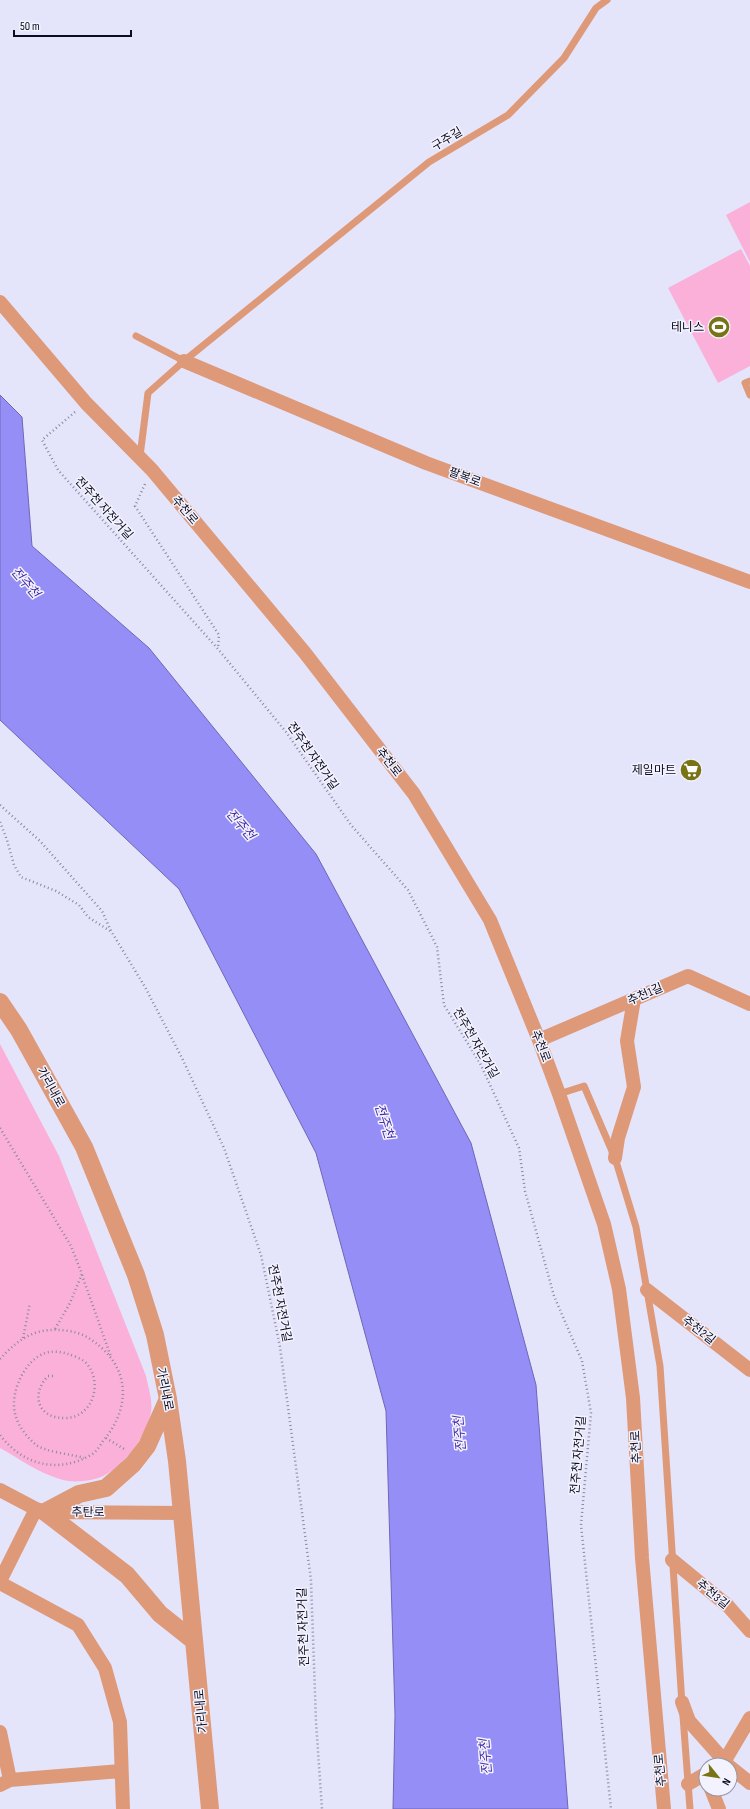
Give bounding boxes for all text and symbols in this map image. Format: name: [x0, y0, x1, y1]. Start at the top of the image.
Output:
scale bar: [14, 12, 131, 38]
text: 50 m: [20, 19, 40, 34]
street label: 구주길: [429, 124, 465, 154]
sports icon: 테니스: [706, 314, 732, 340]
place label: 테니스: [671, 320, 704, 335]
street label: 팔복로: [447, 465, 483, 490]
street label: 전주천 자전거길: [72, 474, 136, 543]
street label: 추천로: [168, 493, 201, 528]
water label: 전주천: [7, 564, 44, 602]
street label: 전주천 자전거길: [284, 720, 341, 793]
street label: 추천로: [372, 745, 405, 780]
supermarket icon: 제일마트: [678, 757, 704, 783]
place label: 제일마트: [632, 763, 676, 778]
water label: 전주천: [222, 806, 259, 844]
street label: 추천1길: [625, 980, 665, 1009]
street label: 전주천 자전거길: [449, 1005, 502, 1081]
street label: 추천로: [528, 1028, 553, 1064]
street label: 가리내로: [33, 1064, 68, 1110]
water label: 전주천: [371, 1102, 398, 1142]
street label: 전주천 자전거길: [265, 1263, 294, 1343]
street label: 추천2길: [679, 1313, 718, 1348]
street label: 가리내로: [153, 1366, 176, 1412]
water label: 전주천: [450, 1414, 470, 1452]
street label: 전주천 자전거길: [568, 1415, 589, 1495]
street label: 추천로: [628, 1430, 645, 1464]
street label: 추탄로: [71, 1505, 105, 1520]
street label: 추천3길: [693, 1576, 732, 1612]
street label: 전주천 자전거길: [295, 1587, 312, 1667]
street label: 가리내로: [192, 1688, 211, 1734]
water label: 전주천: [476, 1737, 496, 1775]
street label: 추천로: [652, 1753, 669, 1787]
north arrow: [698, 1757, 738, 1797]
text: N: [719, 1776, 733, 1788]

